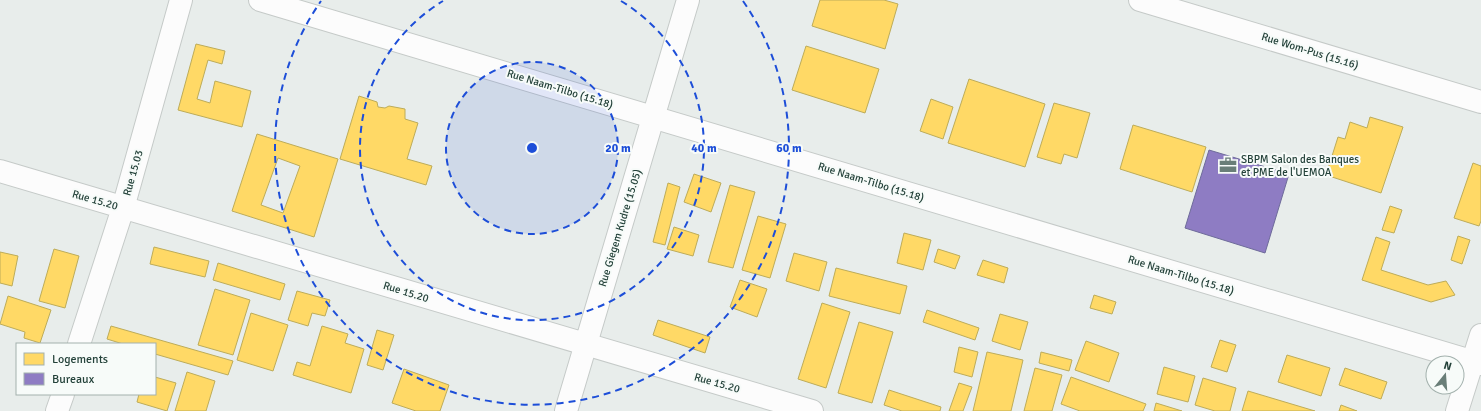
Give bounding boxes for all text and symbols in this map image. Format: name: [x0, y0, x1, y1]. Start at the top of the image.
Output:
street label: Rue Wom-Pus (15.16): [1260, 30, 1360, 72]
street label: Rue Naam-Tilbo (15.18): [505, 67, 615, 111]
centre of rings: [525, 141, 539, 155]
text: 20 m: [605, 141, 631, 156]
text: 40 m: [691, 141, 717, 156]
text: 60 m: [776, 141, 802, 156]
street label: Rue 15.03: [120, 149, 146, 197]
place label: SBPM Salon des Banques et PME de l'UEMOA: [1241, 153, 1359, 179]
office icon: SBPM Salon des Banques et PME de l'UEMOA: [1218, 155, 1238, 175]
street label: Rue Naam-Tilbo (15.18): [816, 160, 926, 204]
street label: Rue Giegem Kudre (15.05): [596, 168, 644, 288]
street label: Rue 15.20: [71, 187, 119, 213]
street label: Rue Naam-Tilbo (15.18): [1126, 253, 1236, 297]
street label: Rue 15.20: [382, 279, 430, 305]
legend: [16, 343, 156, 395]
text: Logements: [52, 352, 108, 367]
north arrow: [1425, 355, 1465, 395]
text: N: [1442, 359, 1453, 373]
street label: Rue 15.20: [693, 370, 741, 396]
text: Bureaux: [52, 372, 95, 387]

